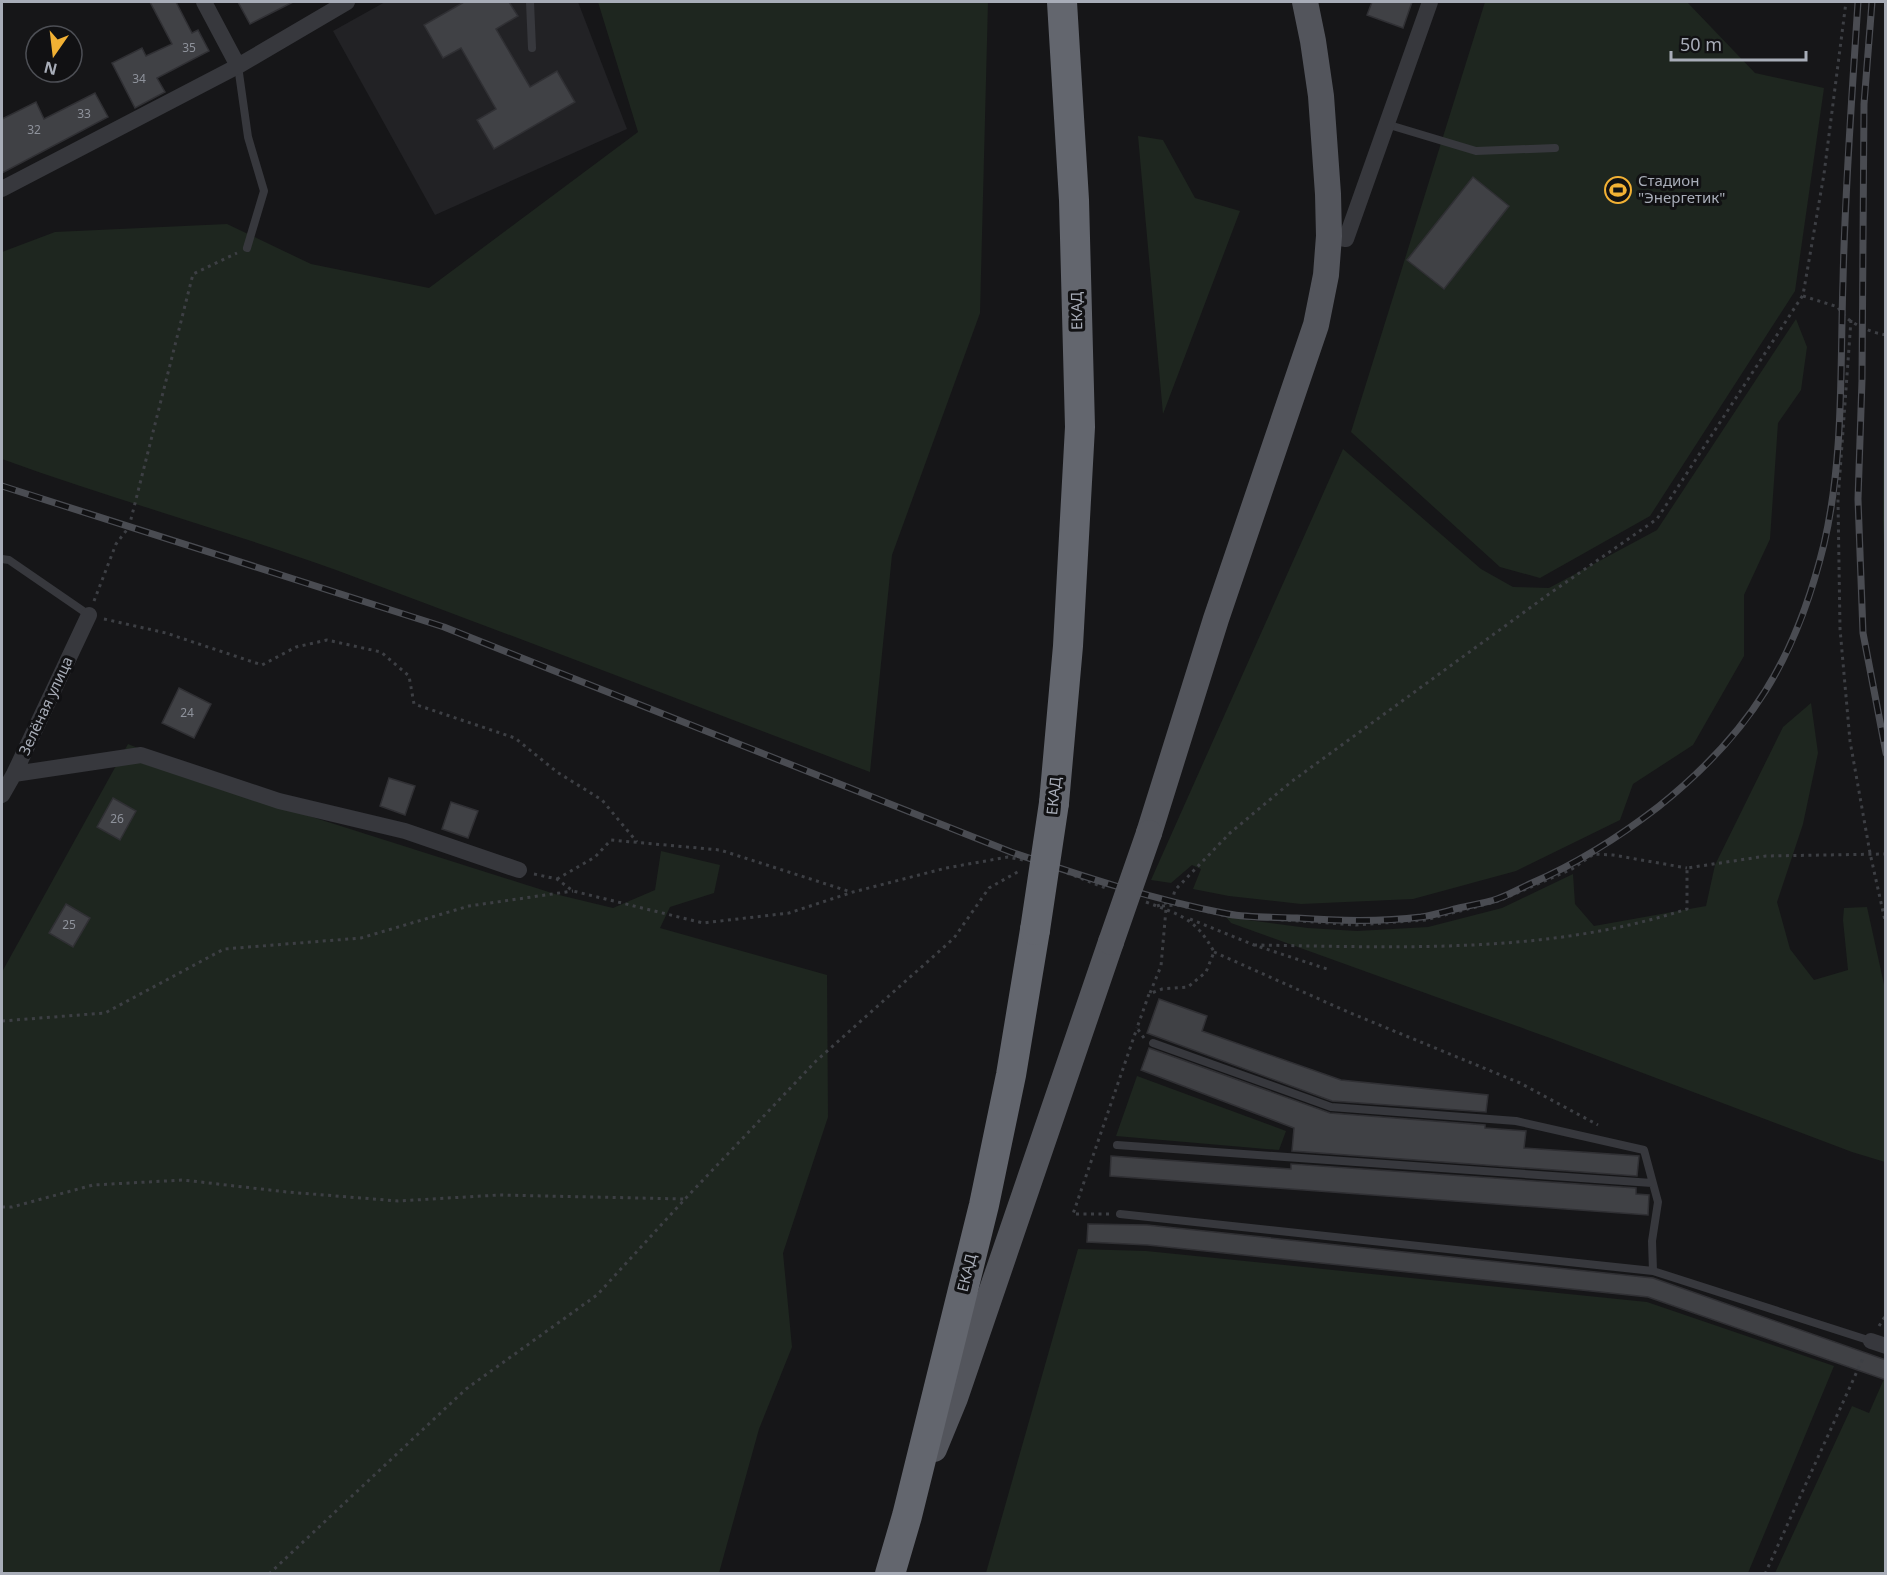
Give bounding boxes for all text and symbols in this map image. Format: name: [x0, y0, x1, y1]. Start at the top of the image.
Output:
north arrow: [24, 24, 84, 84]
scale bar: [1671, 24, 1806, 62]
text: 50 m: [1680, 32, 1722, 56]
house number: 35: [182, 39, 196, 56]
text: N: [41, 56, 59, 81]
house number: 34: [132, 70, 146, 87]
house number: 33: [77, 105, 91, 122]
house number: 32: [27, 121, 41, 138]
place label: Стадион "Энергетик": [1638, 170, 1725, 207]
sports icon: Стадион "Энергетик": [1603, 175, 1633, 205]
street label: ЕКАД: [1066, 292, 1086, 330]
street label: Зелёная улица: [13, 653, 77, 758]
house number: 24: [180, 704, 194, 721]
street label: ЕКАД: [1041, 776, 1065, 816]
house number: 26: [110, 810, 124, 827]
house number: 25: [62, 916, 76, 933]
street label: ЕКАД: [952, 1252, 980, 1294]

